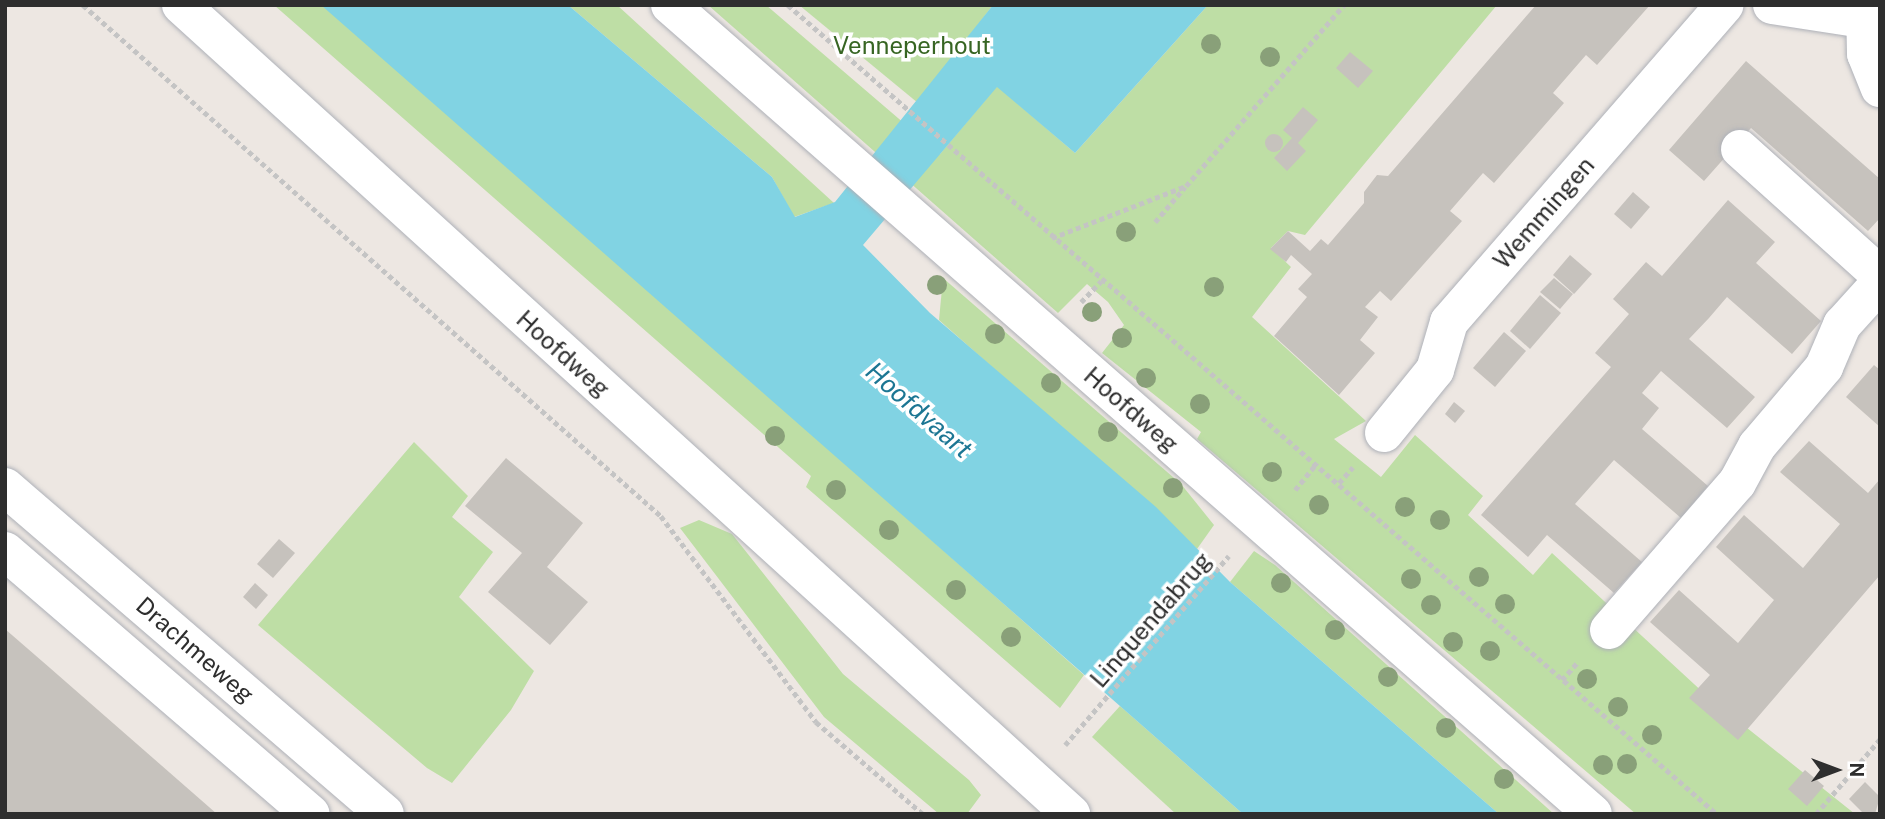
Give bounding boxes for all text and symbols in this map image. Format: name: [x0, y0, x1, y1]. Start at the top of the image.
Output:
park label: Venneperhout: [833, 32, 991, 60]
street label: Wemmingen: [1488, 151, 1600, 275]
street label: Hoofdweg: [510, 305, 616, 403]
water label: Hoofdvaart: [859, 355, 979, 465]
street label: Hoofdweg: [1078, 361, 1184, 459]
street label: Linquendabrug: [1085, 547, 1217, 693]
street label: Drachmeweg: [130, 591, 260, 709]
north arrow: [1801, 735, 1871, 805]
text: N: [1846, 763, 1868, 777]

